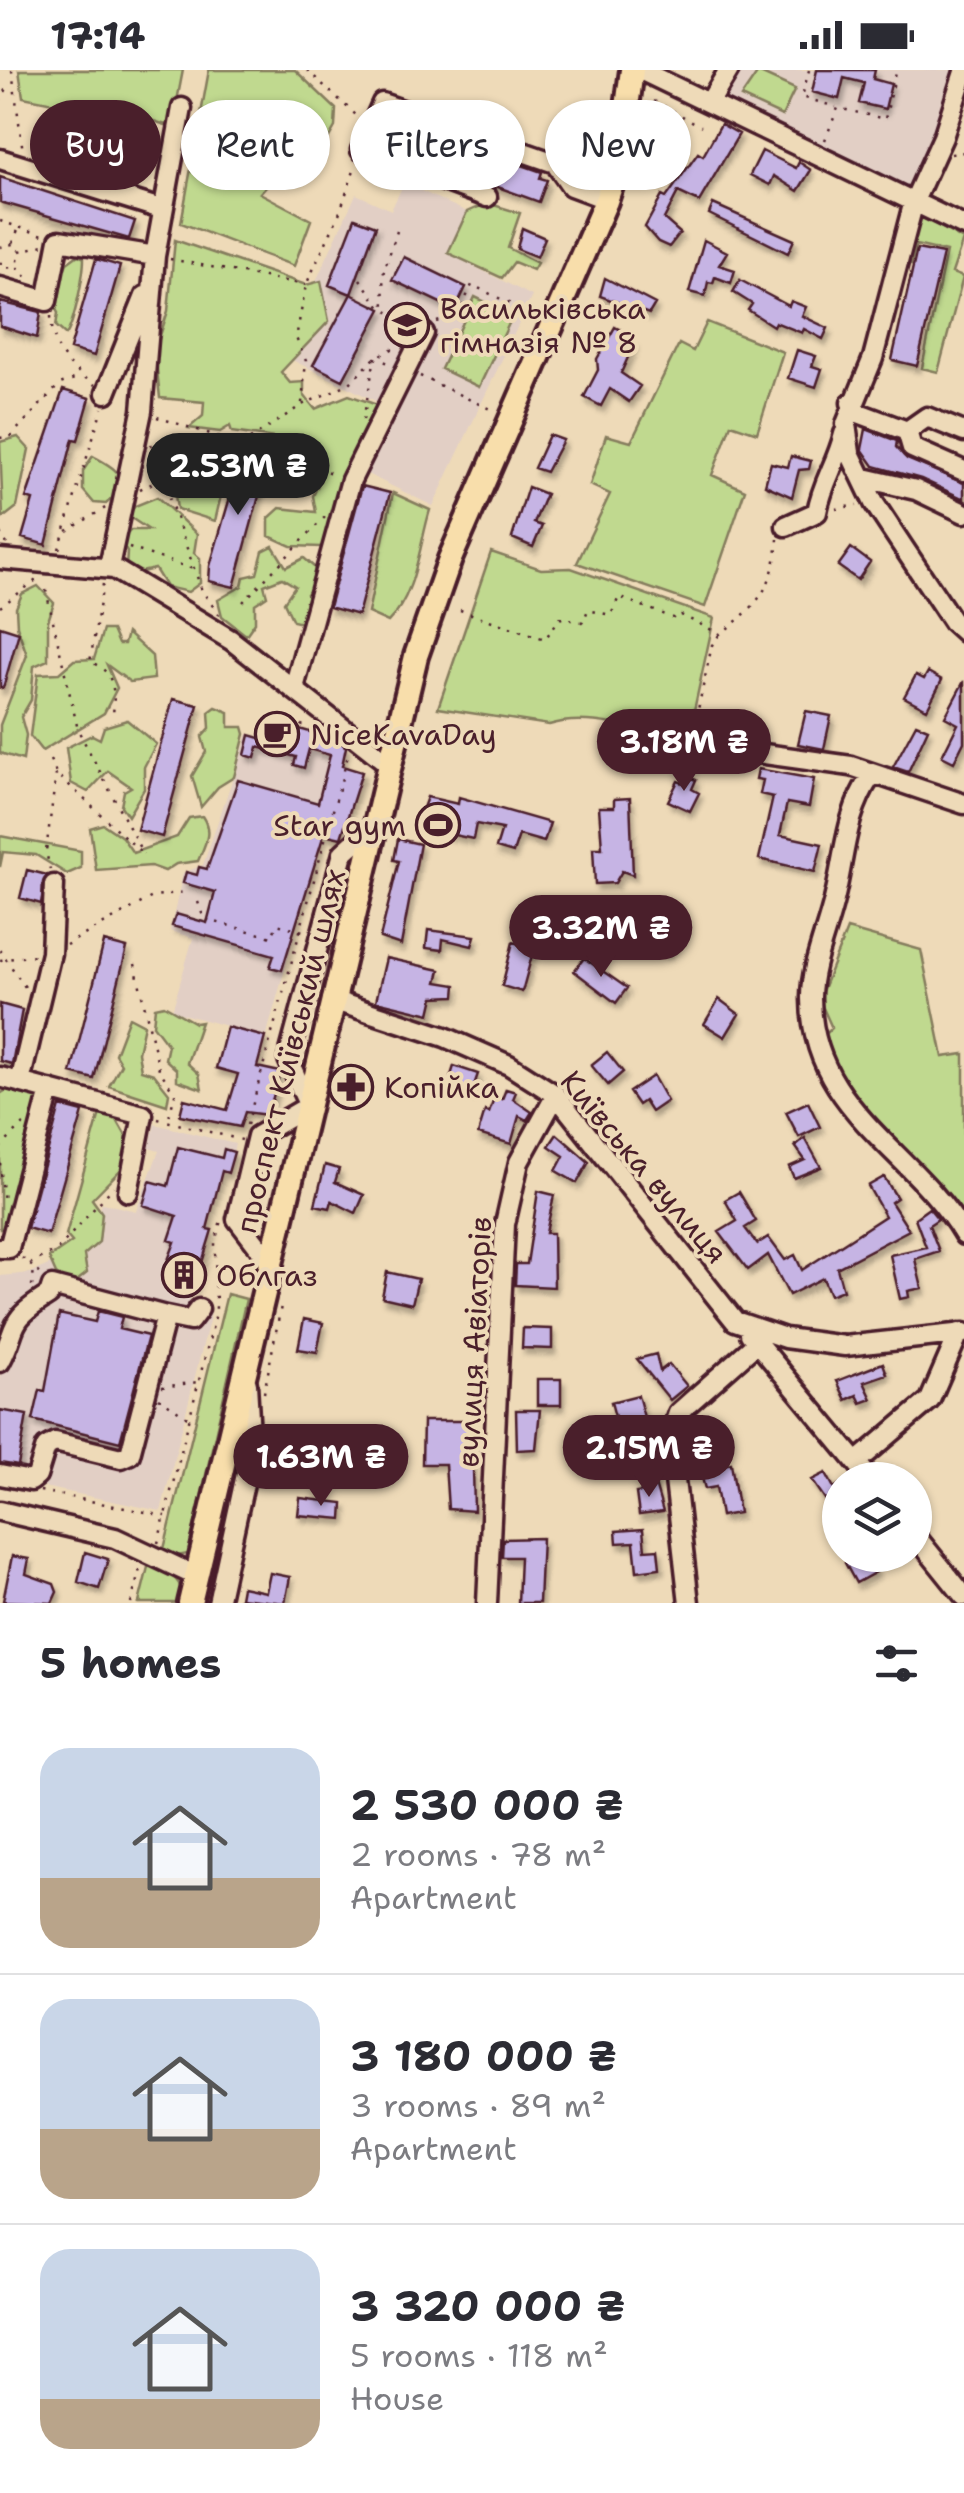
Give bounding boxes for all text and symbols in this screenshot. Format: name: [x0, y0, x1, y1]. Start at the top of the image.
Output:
text: 17:14: [50, 10, 145, 61]
chip: Buy: [30, 100, 161, 190]
chip: Rent: [181, 100, 330, 190]
chip: Filters: [350, 100, 525, 190]
chip: New: [545, 100, 691, 190]
place label: Васильківська гімназія № 8: [440, 288, 646, 363]
school or university icon: Васильківська гімназія № 8: [384, 302, 430, 348]
pin: 2.53M ₴: [146, 433, 330, 518]
text: 2.53M ₴: [169, 444, 307, 487]
pin: 3.18M ₴: [592, 709, 776, 794]
cafe icon: NiceKavaDay: [254, 711, 300, 757]
place label: NiceKavaDay: [310, 714, 497, 755]
text: 3.18M ₴: [619, 720, 749, 763]
sports icon: Star gym: [415, 802, 461, 848]
place label: Star gym: [273, 805, 406, 846]
street label: проспект Київський шлях: [225, 865, 355, 1237]
pin: 3.32M ₴: [509, 895, 693, 980]
text: 3.32M ₴: [531, 906, 671, 949]
street label: Київська вулиця: [551, 1062, 737, 1272]
pharmacy icon: Копійка: [328, 1064, 374, 1110]
place label: Копійка: [384, 1067, 499, 1108]
street label: вулиця Авіаторів: [447, 1216, 501, 1468]
building icon: Облгаз: [161, 1252, 207, 1298]
place label: Облгаз: [216, 1255, 318, 1296]
pin: 2.15M ₴: [557, 1415, 741, 1500]
pin: 1.63M ₴: [229, 1424, 413, 1509]
text: 2.15M ₴: [585, 1426, 713, 1469]
text: 1.63M ₴: [255, 1435, 387, 1478]
map controls: [822, 1462, 932, 1572]
button: layers: [822, 1462, 932, 1572]
text: 5 homes: [40, 1635, 221, 1691]
icon: filters: [869, 1636, 924, 1691]
text: 2 530 000 ₴: [350, 1777, 624, 1833]
icon: home: [120, 1788, 240, 1908]
text: 2 rooms · 78 m²: [350, 1833, 606, 1876]
text: Apartment: [350, 1876, 517, 1919]
text: 3 180 000 ₴: [350, 2028, 617, 2084]
icon: home: [120, 2039, 240, 2159]
text: 3 rooms · 89 m²: [350, 2084, 606, 2127]
text: Apartment: [350, 2127, 517, 2170]
text: 3 320 000 ₴: [350, 2278, 625, 2334]
icon: home: [120, 2289, 240, 2409]
text: 5 rooms · 118 m²: [350, 2334, 608, 2377]
text: House: [350, 2377, 444, 2420]

